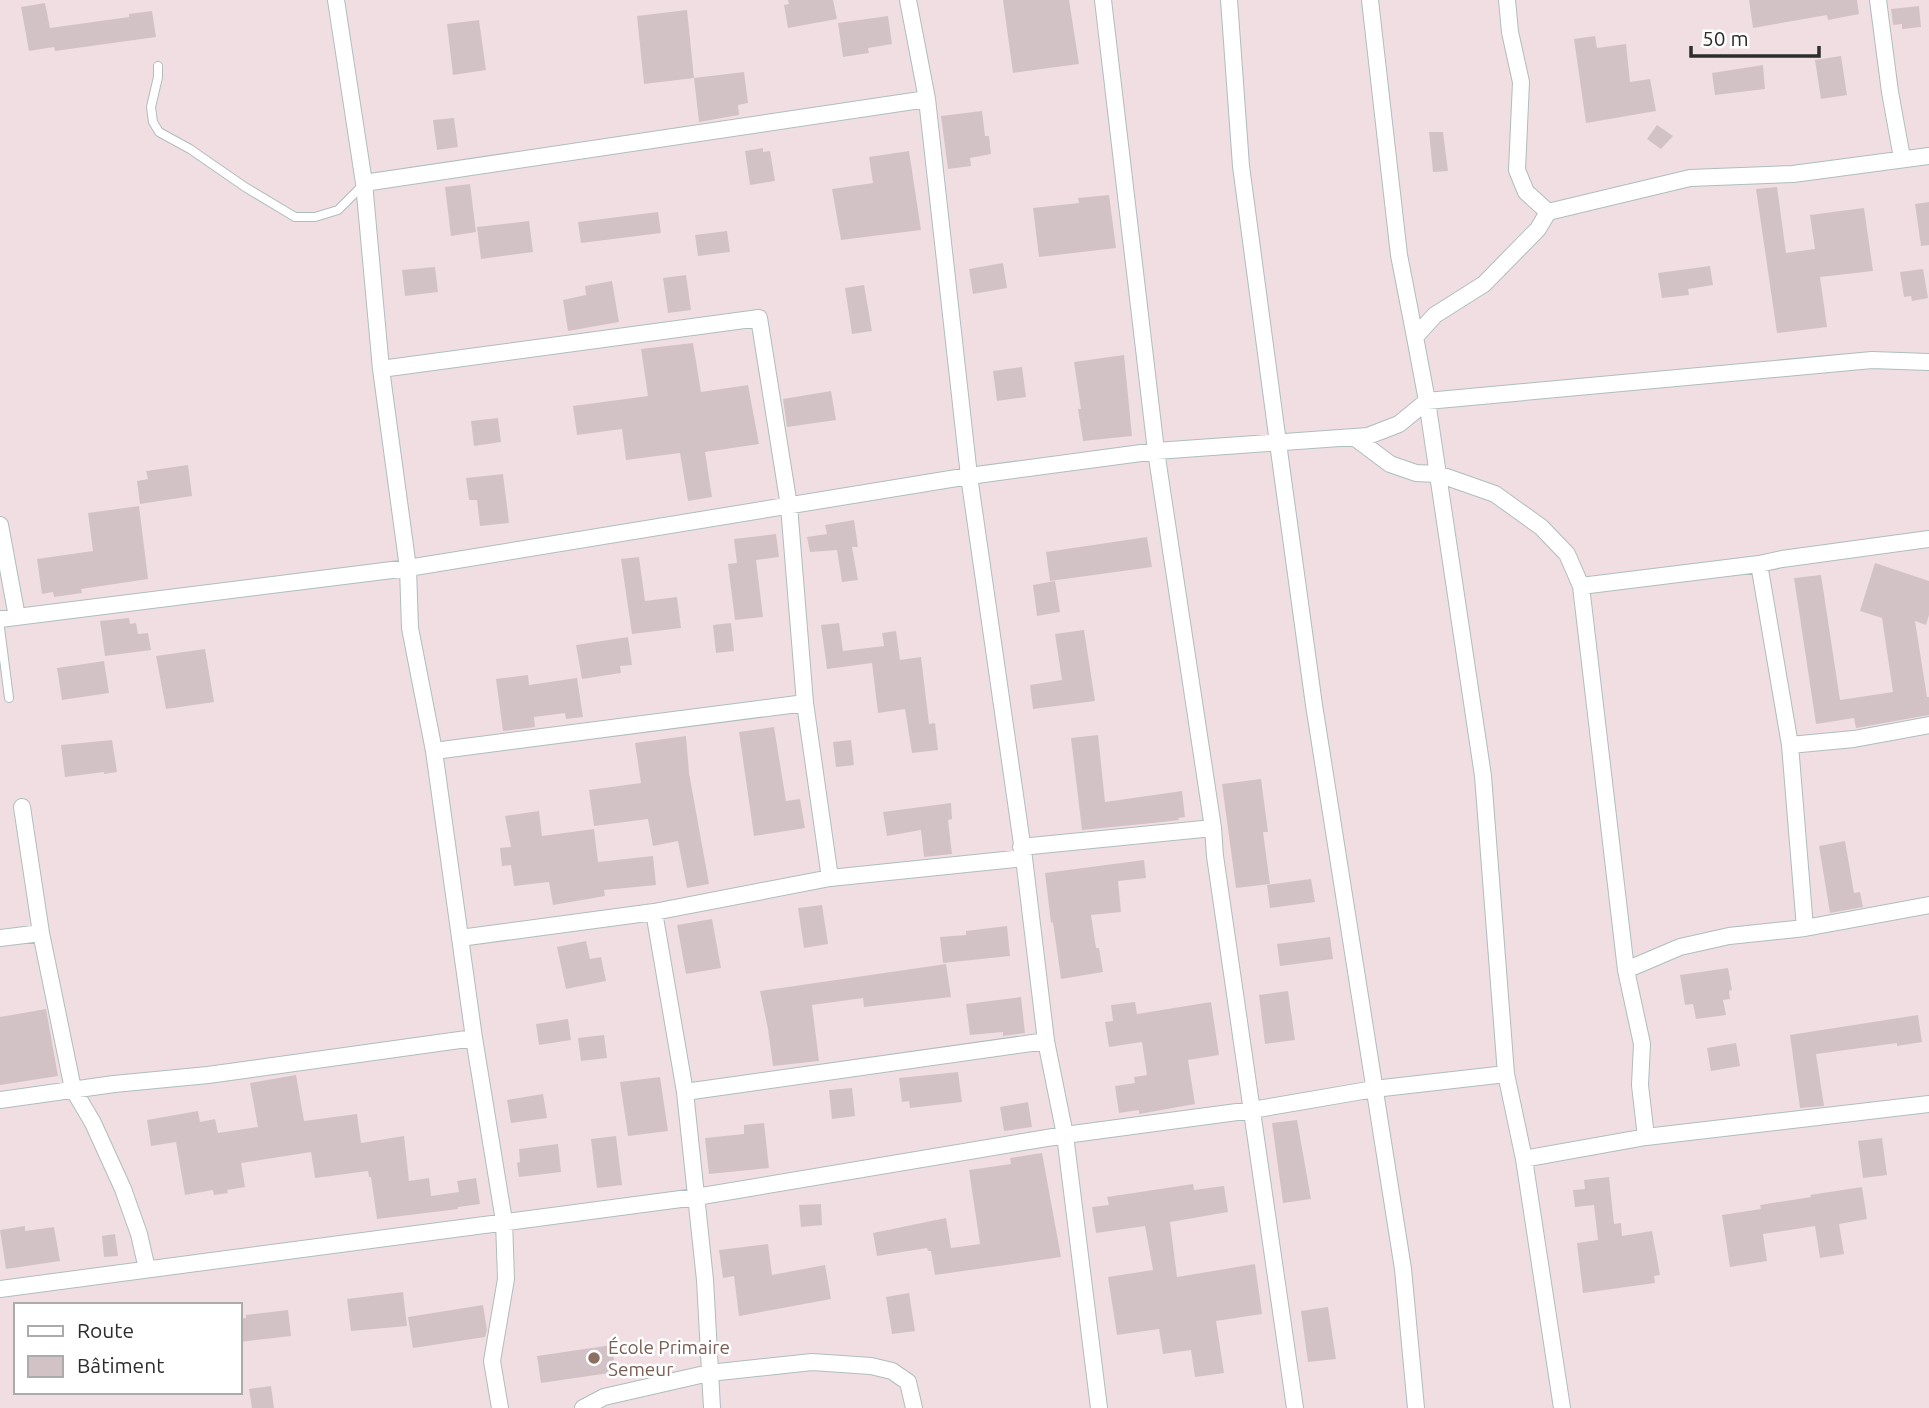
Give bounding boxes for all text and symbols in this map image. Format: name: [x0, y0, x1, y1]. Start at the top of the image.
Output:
scale bar: [1691, 14, 1819, 58]
text: 50 m: [1702, 26, 1749, 50]
legend: [14, 1303, 242, 1394]
text: Route: [77, 1318, 134, 1342]
place label: École Primaire Semeur: [608, 1336, 730, 1380]
marker: École Primaire Semeur: [586, 1350, 602, 1366]
text: Bâtiment: [77, 1353, 164, 1377]

